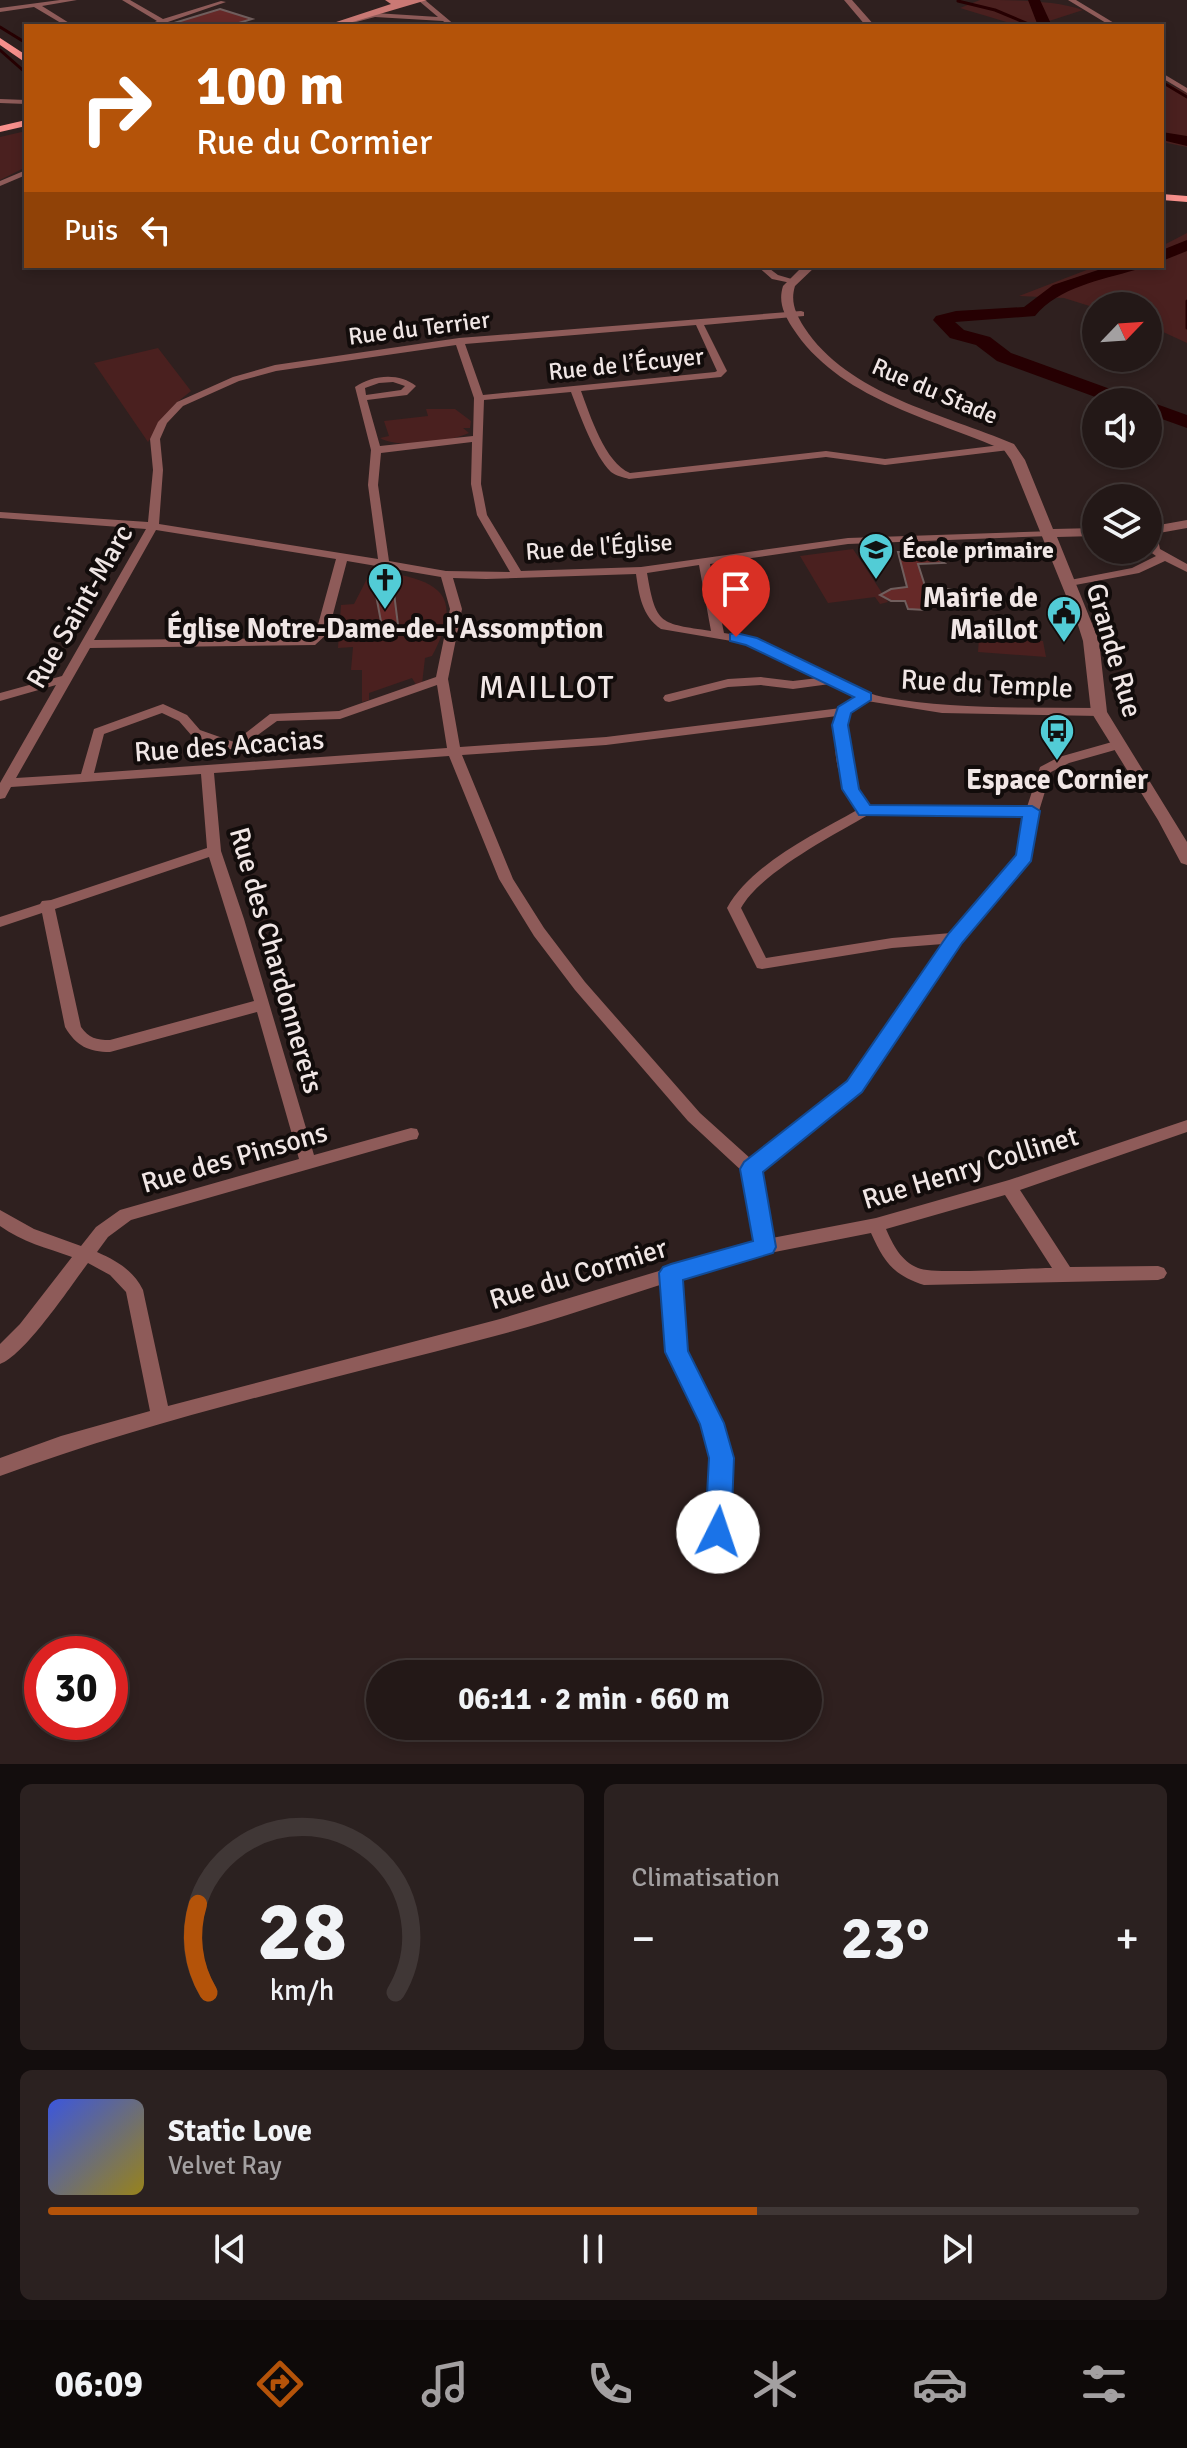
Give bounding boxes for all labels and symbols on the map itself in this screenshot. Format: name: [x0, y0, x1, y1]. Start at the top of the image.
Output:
north arrow: [1082, 292, 1162, 372]
street label: Rue du Terrier: [346, 304, 492, 352]
street label: Rue de l’Écuyer: [547, 341, 705, 387]
street label: Rue du Stade: [868, 351, 1002, 431]
street label: Rue Saint-Marc: [19, 518, 141, 695]
street label: Rue de l'Église: [524, 527, 674, 567]
school or university icon: École primaire: [857, 531, 895, 581]
place label: École primaire: [902, 535, 1054, 565]
pin: [702, 555, 770, 637]
church icon: Église Notre-Dame-de-l'Assomption: [366, 561, 404, 611]
street label: Grande Rue: [1079, 579, 1149, 721]
place label: Mairie de Maillot: [923, 581, 1039, 647]
public building icon: Mairie de Maillot: [1045, 594, 1083, 644]
place label: Église Notre-Dame-de-l'Assomption: [166, 610, 604, 646]
street label: Rue du Temple: [900, 663, 1074, 705]
district label: MAILLOT: [479, 668, 615, 707]
bus stop icon: Espace Cornier: [1038, 712, 1076, 762]
street label: Rue des Acacias: [133, 722, 325, 770]
place label: Espace Cornier: [966, 763, 1149, 797]
street label: Rue des Chardonnerets: [222, 823, 330, 1097]
street label: Rue des Pinsons: [137, 1115, 331, 1201]
street label: Rue Henry Collinet: [858, 1119, 1083, 1217]
street label: Rue du Cormier: [485, 1231, 672, 1317]
position arrow: [676, 1490, 760, 1574]
speed limit sign: 30: [24, 1636, 128, 1740]

